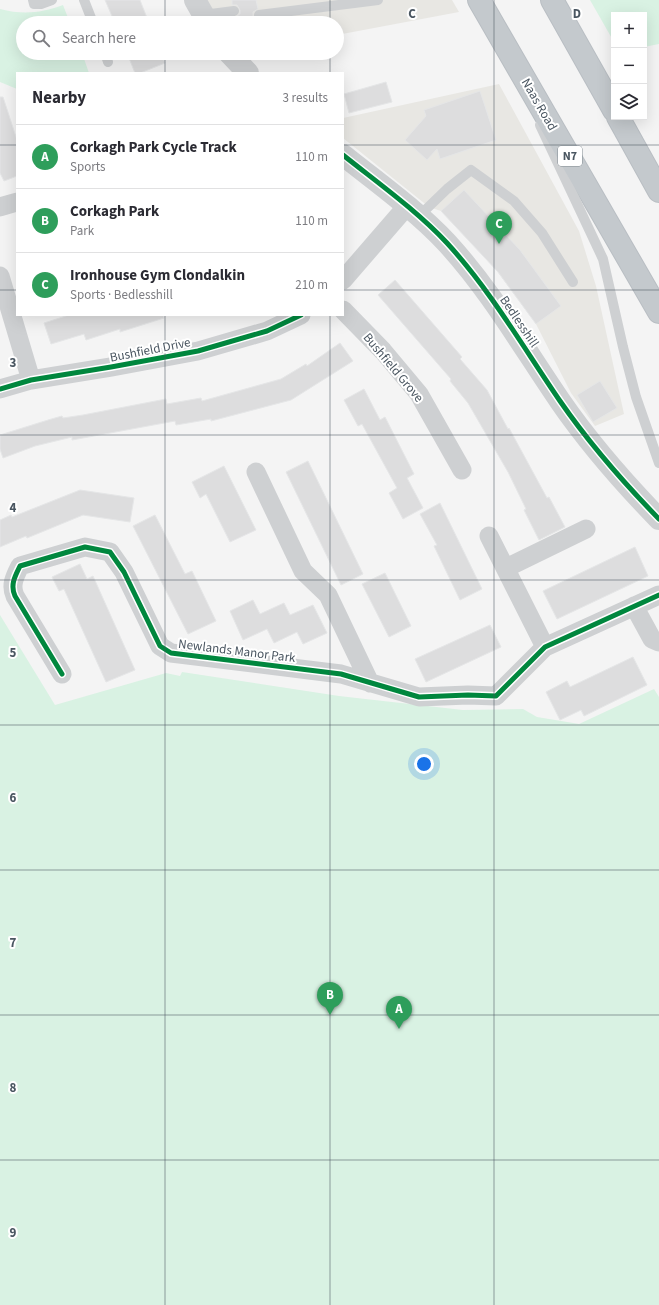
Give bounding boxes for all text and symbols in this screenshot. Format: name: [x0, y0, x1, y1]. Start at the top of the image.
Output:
text: C: [408, 5, 416, 23]
text: D: [573, 5, 581, 23]
map controls: [611, 12, 647, 120]
button: +: [611, 12, 647, 48]
search box: [16, 16, 344, 60]
icon: search: [30, 27, 52, 49]
text: Search here: [62, 28, 136, 49]
button: −: [611, 48, 647, 84]
street label: Naas Road: [517, 75, 561, 134]
button: layers: [611, 84, 647, 120]
text: Nearby: [32, 86, 86, 110]
text: 3 results: [283, 89, 328, 107]
text: Corkagh Park Cycle Track: [70, 137, 237, 158]
road number: N7: [558, 146, 582, 166]
text: A: [41, 148, 49, 166]
text: 110 m: [295, 148, 328, 166]
text: Sports: [70, 158, 105, 176]
text: Corkagh Park: [70, 201, 159, 222]
pin: C: [486, 211, 512, 244]
text: B: [41, 212, 49, 230]
text: 110 m: [295, 212, 328, 230]
text: Park: [70, 222, 94, 240]
text: Ironhouse Gym Clondalkin: [70, 265, 245, 286]
text: C: [41, 276, 49, 294]
text: 210 m: [295, 276, 328, 294]
text: Sports · Bedlesshill: [70, 286, 173, 304]
street label: Bedlesshill: [495, 292, 543, 351]
street label: Bushfield Grove: [359, 329, 428, 406]
street label: Bushfield Drive: [108, 333, 192, 367]
text: 3: [10, 354, 17, 372]
text: 4: [10, 499, 17, 517]
street label: Newlands Manor Park: [177, 635, 297, 667]
text: 5: [10, 644, 17, 662]
your location: [414, 754, 434, 774]
text: 6: [10, 789, 17, 807]
text: 7: [10, 934, 17, 952]
pin: B: [317, 982, 343, 1015]
pin: A: [386, 996, 412, 1029]
text: 8: [10, 1079, 17, 1097]
text: 9: [10, 1224, 17, 1242]

